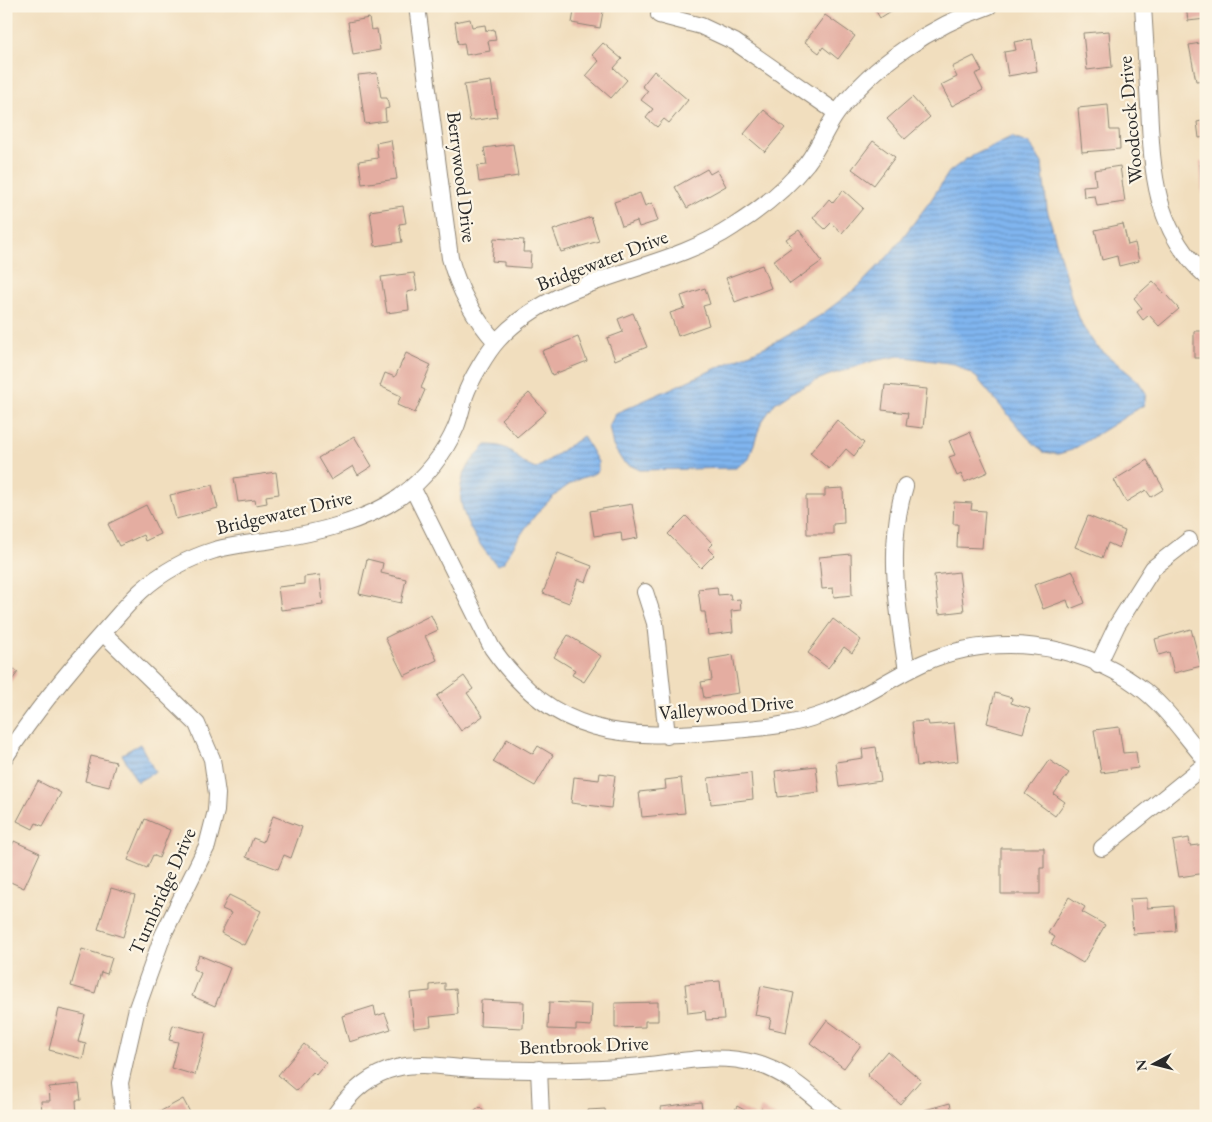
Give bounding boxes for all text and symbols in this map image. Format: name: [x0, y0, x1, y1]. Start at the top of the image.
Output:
street label: Woodcock Drive: [1111, 55, 1149, 185]
street label: Berrywood Drive: [441, 110, 483, 244]
street label: Bridgewater Drive: [533, 223, 672, 297]
street label: Bridgewater Drive: [213, 484, 355, 540]
street label: Valleywood Drive: [657, 688, 795, 726]
street label: Turnbridge Drive: [122, 823, 202, 959]
street label: Bentbrook Drive: [519, 1030, 649, 1060]
north arrow: [1130, 1040, 1180, 1090]
text: N: [1131, 1058, 1151, 1072]

